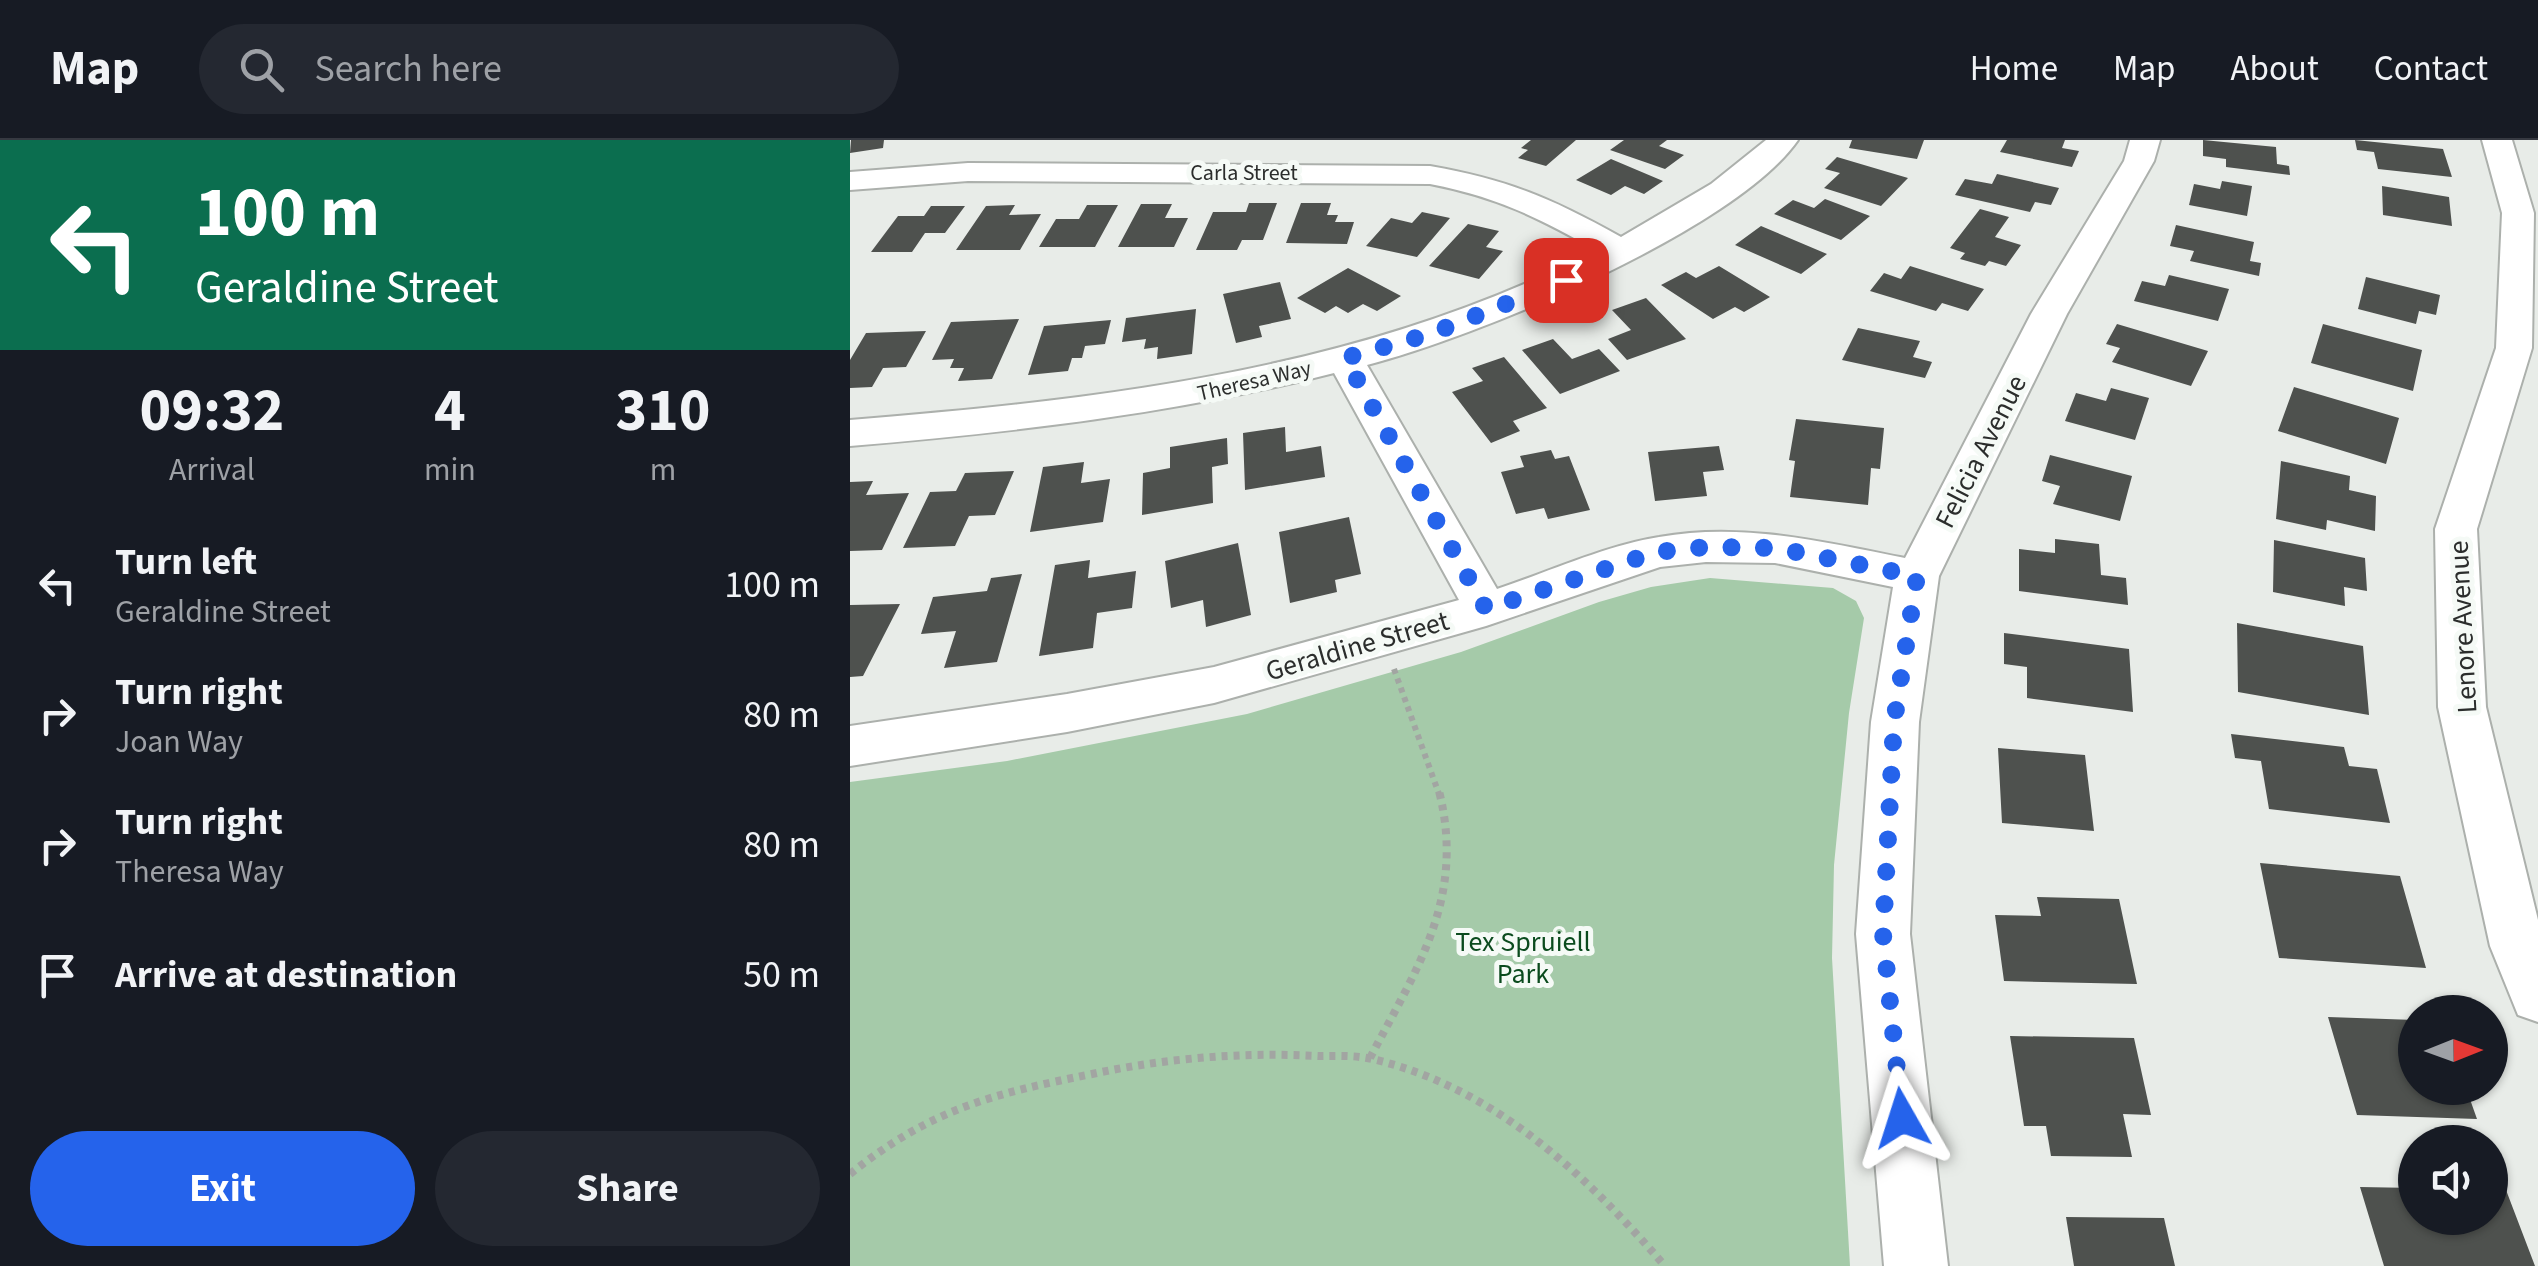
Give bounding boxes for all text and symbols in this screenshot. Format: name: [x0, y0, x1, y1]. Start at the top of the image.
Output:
search box: [199, 24, 899, 114]
text: Map: [50, 35, 139, 103]
icon: search: [234, 42, 289, 97]
text: Search here: [314, 42, 502, 96]
text: Home: [1970, 44, 2058, 94]
text: Map: [2113, 44, 2176, 94]
text: About: [2231, 44, 2319, 94]
text: Contact: [2374, 44, 2488, 94]
street label: Carla Street: [1190, 157, 1298, 189]
text: 100 m: [195, 163, 380, 263]
icon: left: [30, 180, 160, 310]
pin: [1524, 238, 1609, 323]
icon: arrive: [1539, 253, 1594, 308]
text: Geraldine Street: [195, 256, 499, 320]
street label: Theresa Way: [1194, 352, 1315, 410]
street label: Felicia Avenue: [1925, 368, 2037, 535]
text: 09:32: [140, 369, 284, 454]
text: 4: [434, 369, 466, 454]
text: 310: [615, 369, 710, 454]
text: Arrival: [169, 447, 255, 493]
text: min: [424, 447, 476, 493]
text: m: [650, 447, 676, 493]
text: Turn left: [115, 535, 257, 589]
street label: Lenore Avenue: [2439, 540, 2487, 714]
icon: left: [30, 558, 85, 613]
text: 100 m: [724, 558, 820, 612]
text: Geraldine Street: [115, 589, 331, 635]
street label: Geraldine Street: [1261, 601, 1454, 691]
text: Turn right: [115, 665, 283, 719]
icon: right: [30, 688, 85, 743]
text: 80 m: [743, 688, 820, 742]
text: Joan Way: [115, 719, 243, 765]
text: Turn right: [115, 795, 283, 849]
icon: right: [30, 818, 85, 873]
text: 80 m: [743, 818, 820, 872]
text: Theresa Way: [115, 849, 284, 895]
park label: Tex Spruiell Park: [1455, 922, 1591, 994]
icon: arrive: [30, 948, 85, 1003]
text: Arrive at destination: [115, 948, 457, 1002]
text: 50 m: [743, 948, 820, 1002]
north arrow: [2398, 995, 2508, 1105]
map controls: [2398, 995, 2508, 1235]
position arrow: [1850, 1066, 1954, 1170]
button: sound: [2398, 1125, 2508, 1235]
button: Exit: [30, 1131, 415, 1246]
button: Share: [435, 1131, 820, 1246]

